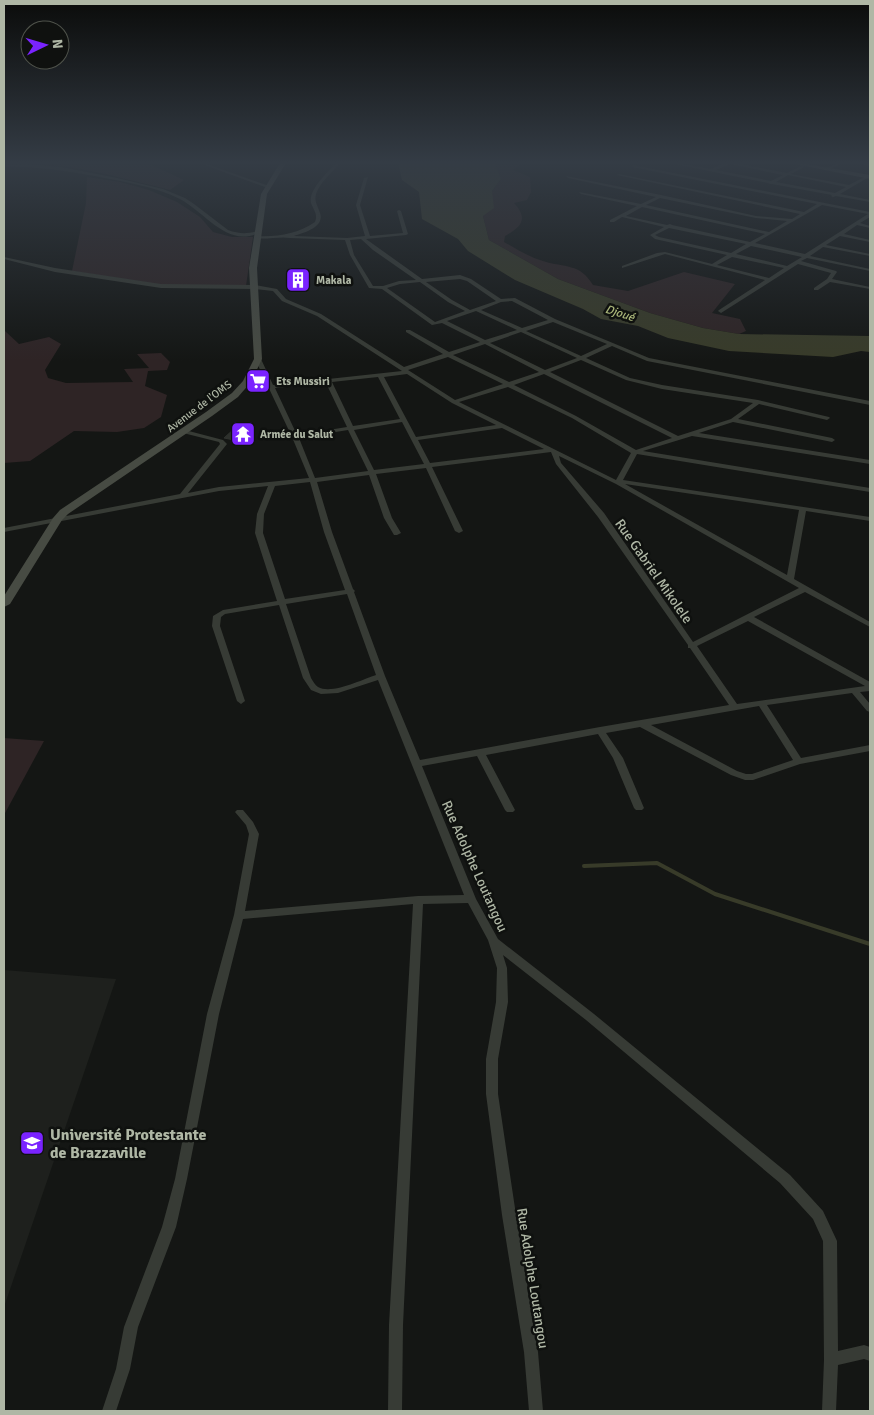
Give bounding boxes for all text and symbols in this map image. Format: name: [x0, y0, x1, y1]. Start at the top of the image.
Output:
north arrow: [20, 20, 70, 70]
text: N: [49, 38, 66, 50]
building icon: Makala: [285, 267, 311, 293]
place label: Makala: [316, 274, 352, 287]
water label: Djoué: [603, 302, 637, 326]
supermarket icon: Ets Mussiri: [245, 368, 271, 394]
place label: Ets Mussiri: [276, 375, 330, 388]
street label: Avenue de l'OMS: [164, 378, 234, 435]
temple icon: Armée du Salut: [230, 421, 256, 447]
place label: Armée du Salut: [260, 428, 333, 441]
street label: Rue Gabriel Mikolele: [611, 516, 696, 627]
street label: Rue Adolphe Loutangou: [438, 798, 511, 935]
place label: Université Protestante de Brazzaville: [50, 1125, 207, 1163]
school or university icon: Université Protestante de Brazzaville: [19, 1130, 45, 1156]
street label: Rue Adolphe Loutangou: [513, 1207, 552, 1350]

